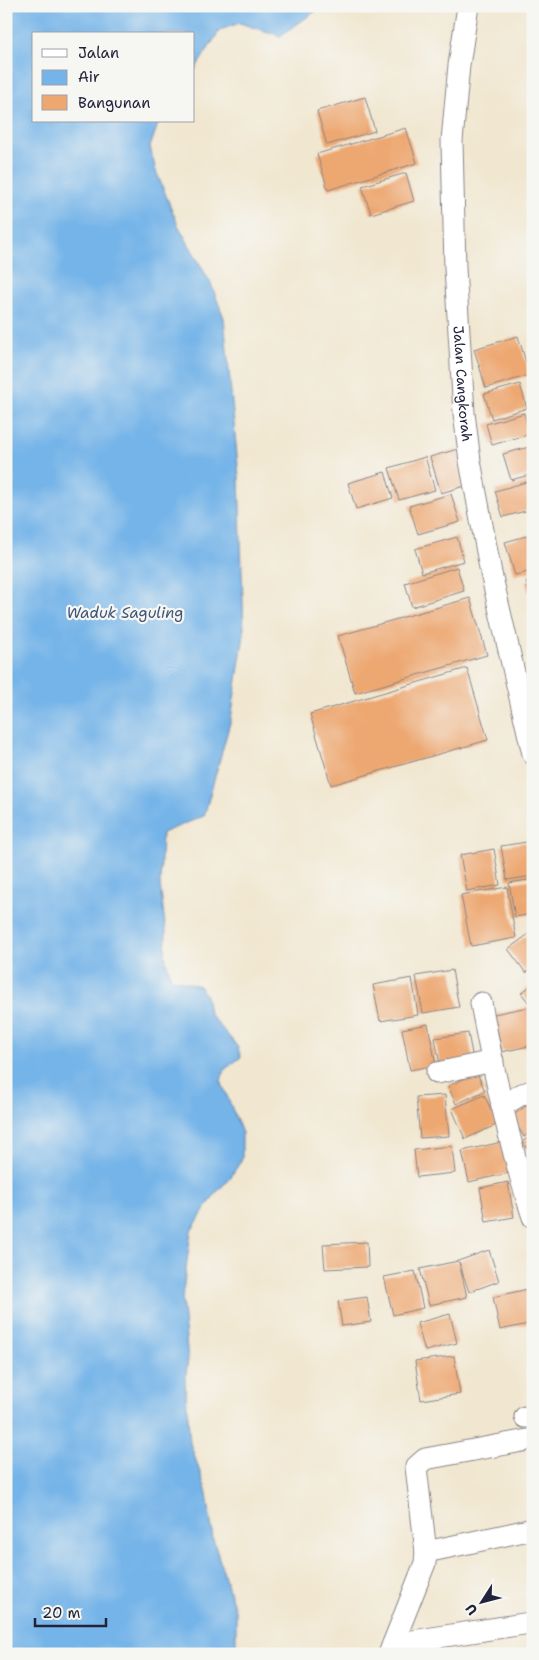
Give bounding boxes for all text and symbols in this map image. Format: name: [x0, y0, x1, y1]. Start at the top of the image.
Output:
legend: [32, 32, 195, 122]
text: Jalan: [78, 43, 119, 63]
text: Air: [78, 67, 100, 87]
text: Bangunan: [78, 93, 150, 113]
street label: Jalan Cangkorah: [450, 325, 477, 443]
water label: Waduk Saguling: [66, 603, 184, 623]
north arrow: [456, 1578, 506, 1628]
scale bar: [35, 1595, 106, 1627]
text: U: [461, 1600, 482, 1619]
text: 20 m: [42, 1603, 81, 1623]

